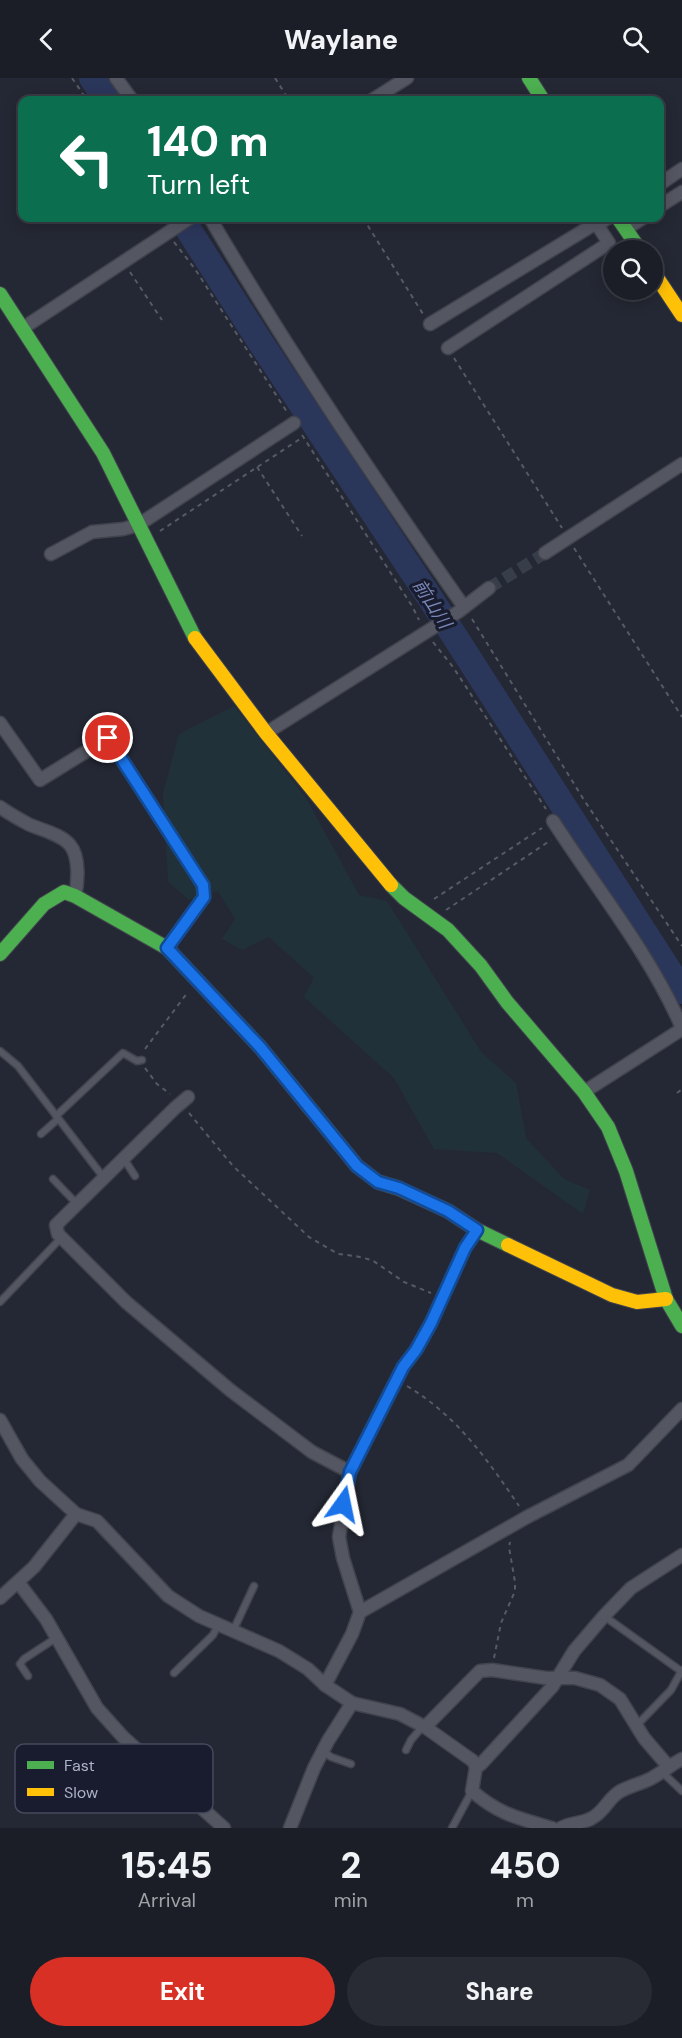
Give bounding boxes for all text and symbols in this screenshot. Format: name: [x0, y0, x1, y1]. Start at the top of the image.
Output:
text: Waylane: [284, 22, 398, 57]
icon: back: [30, 23, 63, 56]
icon: search: [619, 23, 652, 56]
text: 140 m: [147, 114, 269, 169]
icon: left: [48, 120, 126, 198]
text: Turn left: [147, 167, 250, 202]
map controls: [603, 240, 663, 300]
button: search: [603, 240, 663, 300]
water label: 前山川: [407, 575, 458, 635]
pin: [82, 712, 133, 763]
icon: arrive: [91, 721, 124, 754]
position arrow: [311, 1472, 375, 1536]
legend: [15, 1744, 213, 1813]
text: Fast: [64, 1755, 95, 1776]
text: Slow: [64, 1782, 98, 1803]
text: 15:45: [121, 1842, 212, 1889]
text: 2: [340, 1842, 361, 1889]
text: 450: [489, 1842, 561, 1889]
text: Arrival: [138, 1887, 196, 1913]
text: min: [334, 1887, 368, 1913]
text: m: [516, 1887, 534, 1913]
button: Exit: [30, 1957, 335, 2026]
button: Share: [347, 1957, 652, 2026]

